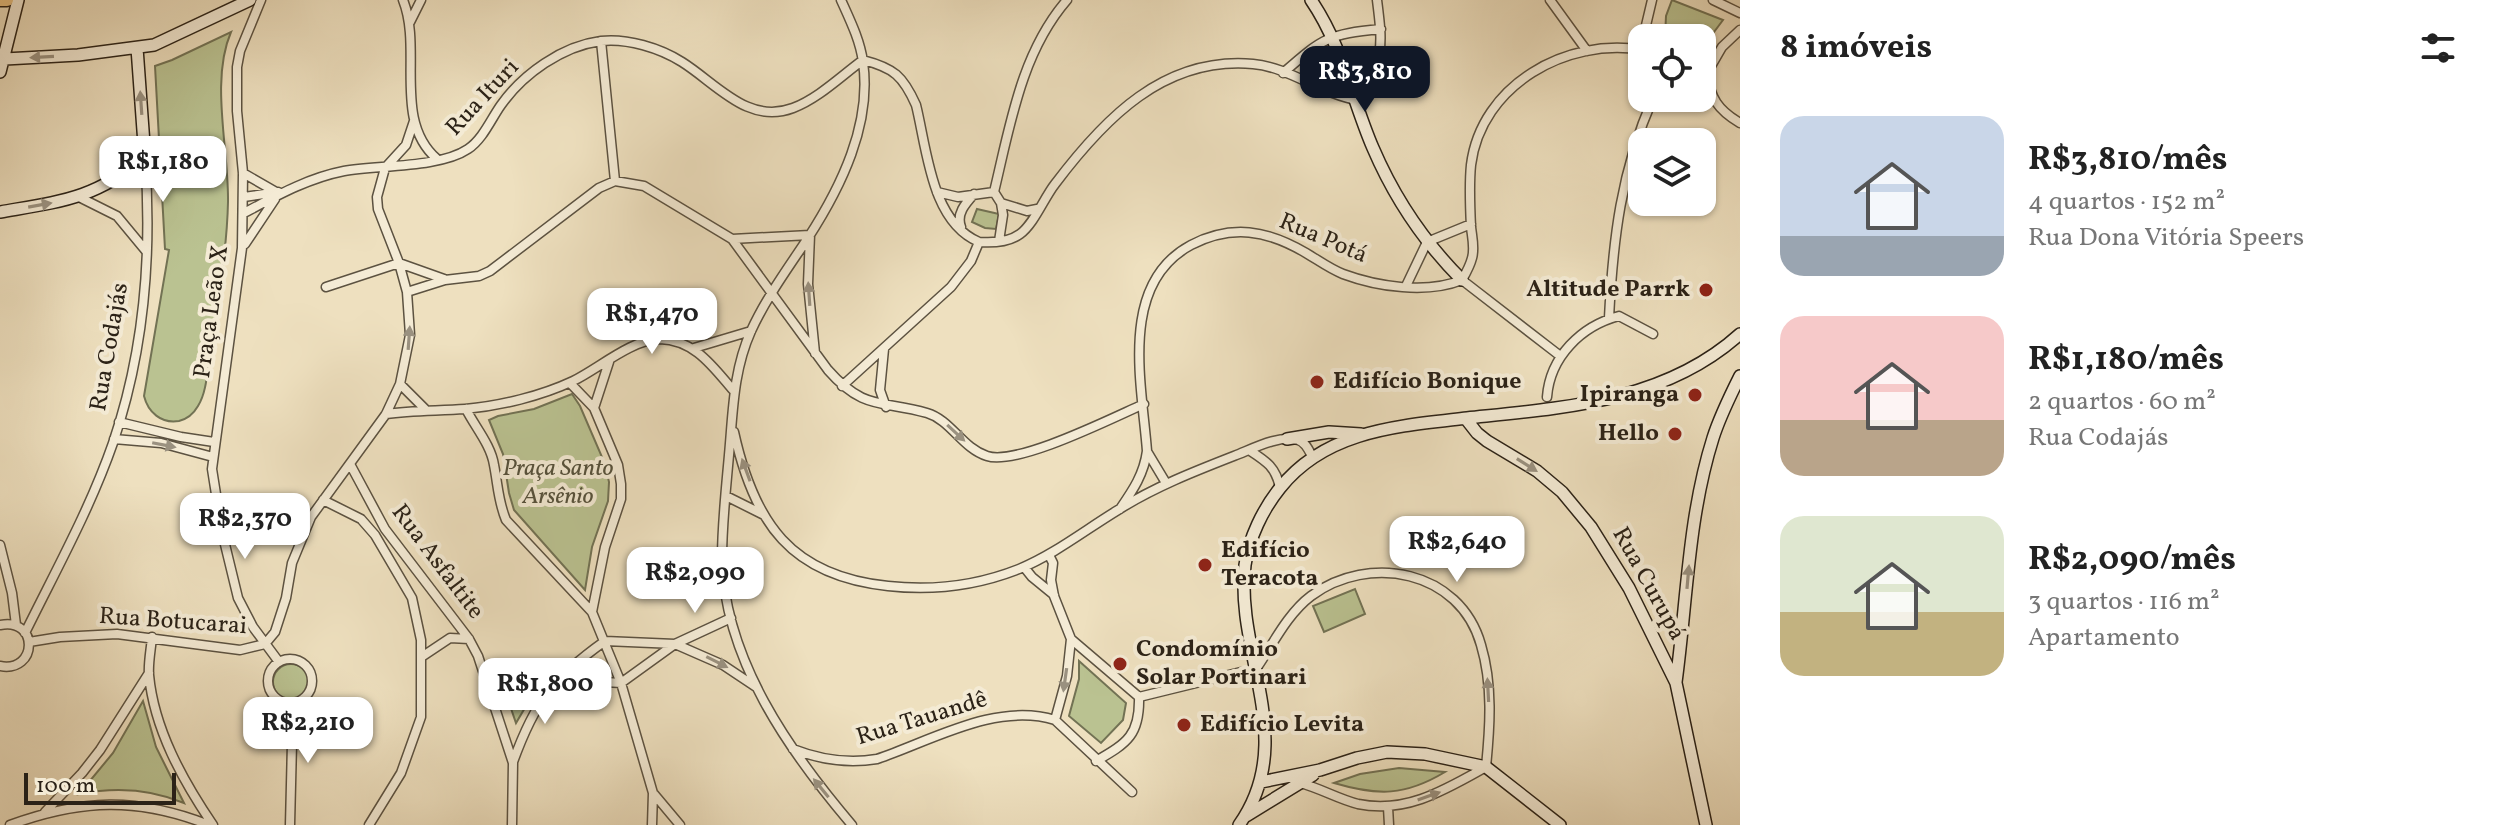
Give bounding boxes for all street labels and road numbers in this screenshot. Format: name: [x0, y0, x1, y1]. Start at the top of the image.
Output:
street label: Rua Ituri: [438, 52, 528, 144]
street label: Rua Potá: [1273, 205, 1373, 273]
street label: Praça Leão X: [186, 243, 238, 381]
street label: Rua Codajás: [82, 280, 138, 414]
street label: Rua Asfaltite: [382, 497, 492, 627]
street label: Rua Curupá: [1603, 521, 1693, 647]
street label: Rua Botucarai: [98, 600, 248, 644]
street label: Rua Tauandê: [852, 683, 992, 755]

